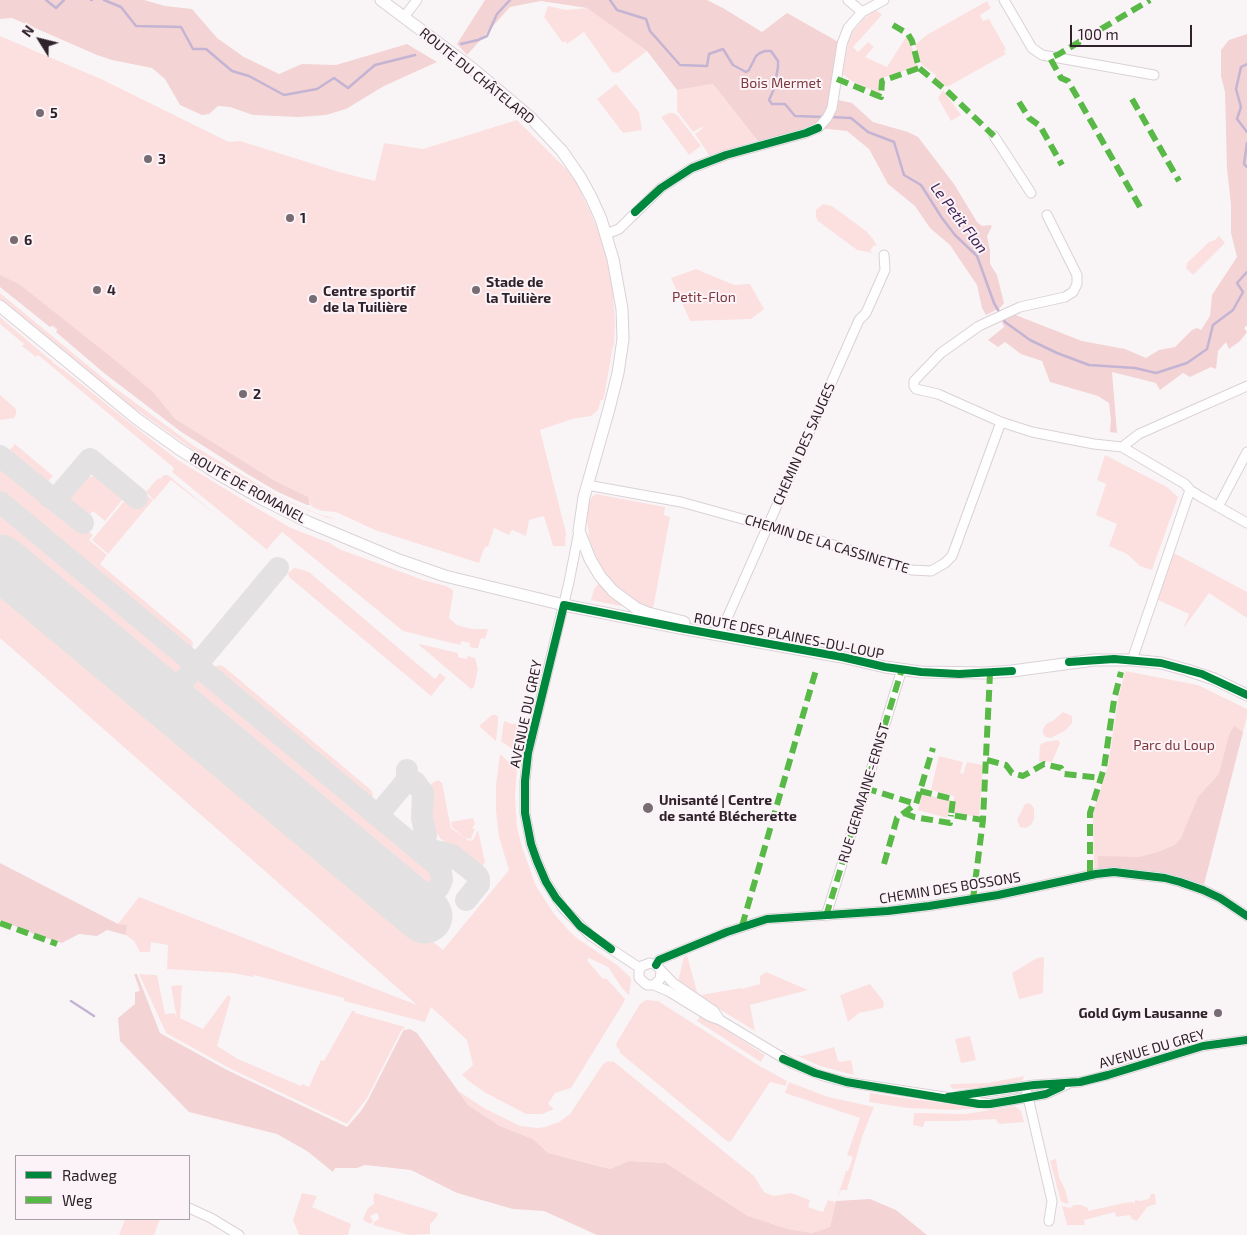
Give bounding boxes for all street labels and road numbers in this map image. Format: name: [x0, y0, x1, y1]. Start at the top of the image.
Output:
street label: ROUTE DU CHÂTELARD: [416, 24, 538, 128]
street label: CHEMIN DES SAUGES: [769, 380, 839, 508]
street label: ROUTE DE ROMANEL: [187, 449, 309, 527]
street label: CHEMIN DE LA CASSINETTE: [743, 511, 911, 577]
street label: ROUTE DES PLAINES-DU-LOUP: [693, 609, 885, 663]
street label: AVENUE DU GREY: [506, 659, 546, 769]
street label: RUE GERMAINE-ERNST: [835, 721, 893, 865]
street label: CHEMIN DES BOSSONS: [878, 869, 1022, 907]
street label: AVENUE DU GREY: [1097, 1026, 1207, 1072]

